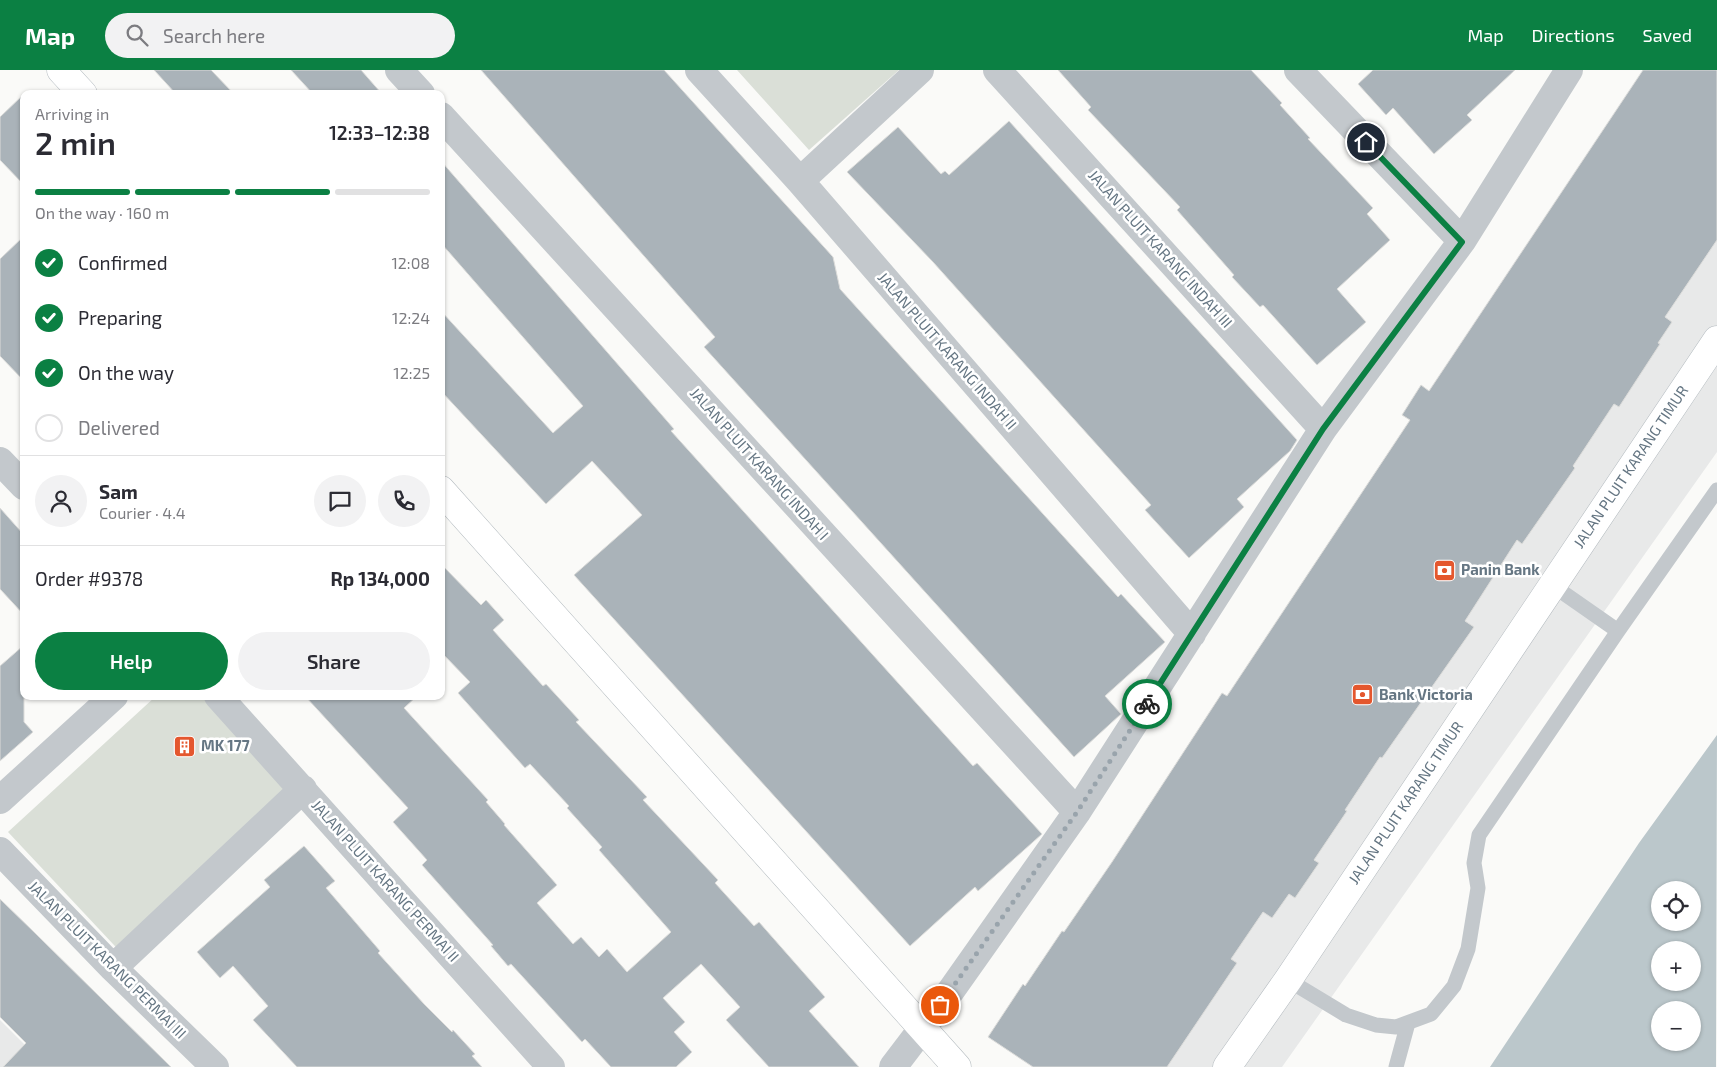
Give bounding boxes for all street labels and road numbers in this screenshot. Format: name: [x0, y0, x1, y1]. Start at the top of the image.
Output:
street label: JALAN PLUIT KARANG INDAH III: [1085, 166, 1236, 331]
street label: JALAN PLUIT KARANG INDAH II: [875, 268, 1021, 433]
street label: JALAN PLUIT KARANG TIMUR: [1569, 382, 1691, 551]
street label: JALAN PLUIT KARANG INDAH I: [687, 384, 833, 543]
street label: JALAN PLUIT KARANG TIMUR: [1344, 718, 1466, 887]
street label: JALAN PLUIT KARANG PERMAI II: [308, 796, 463, 965]
street label: JALAN PLUIT KARANG PERMAI III: [25, 877, 190, 1042]

